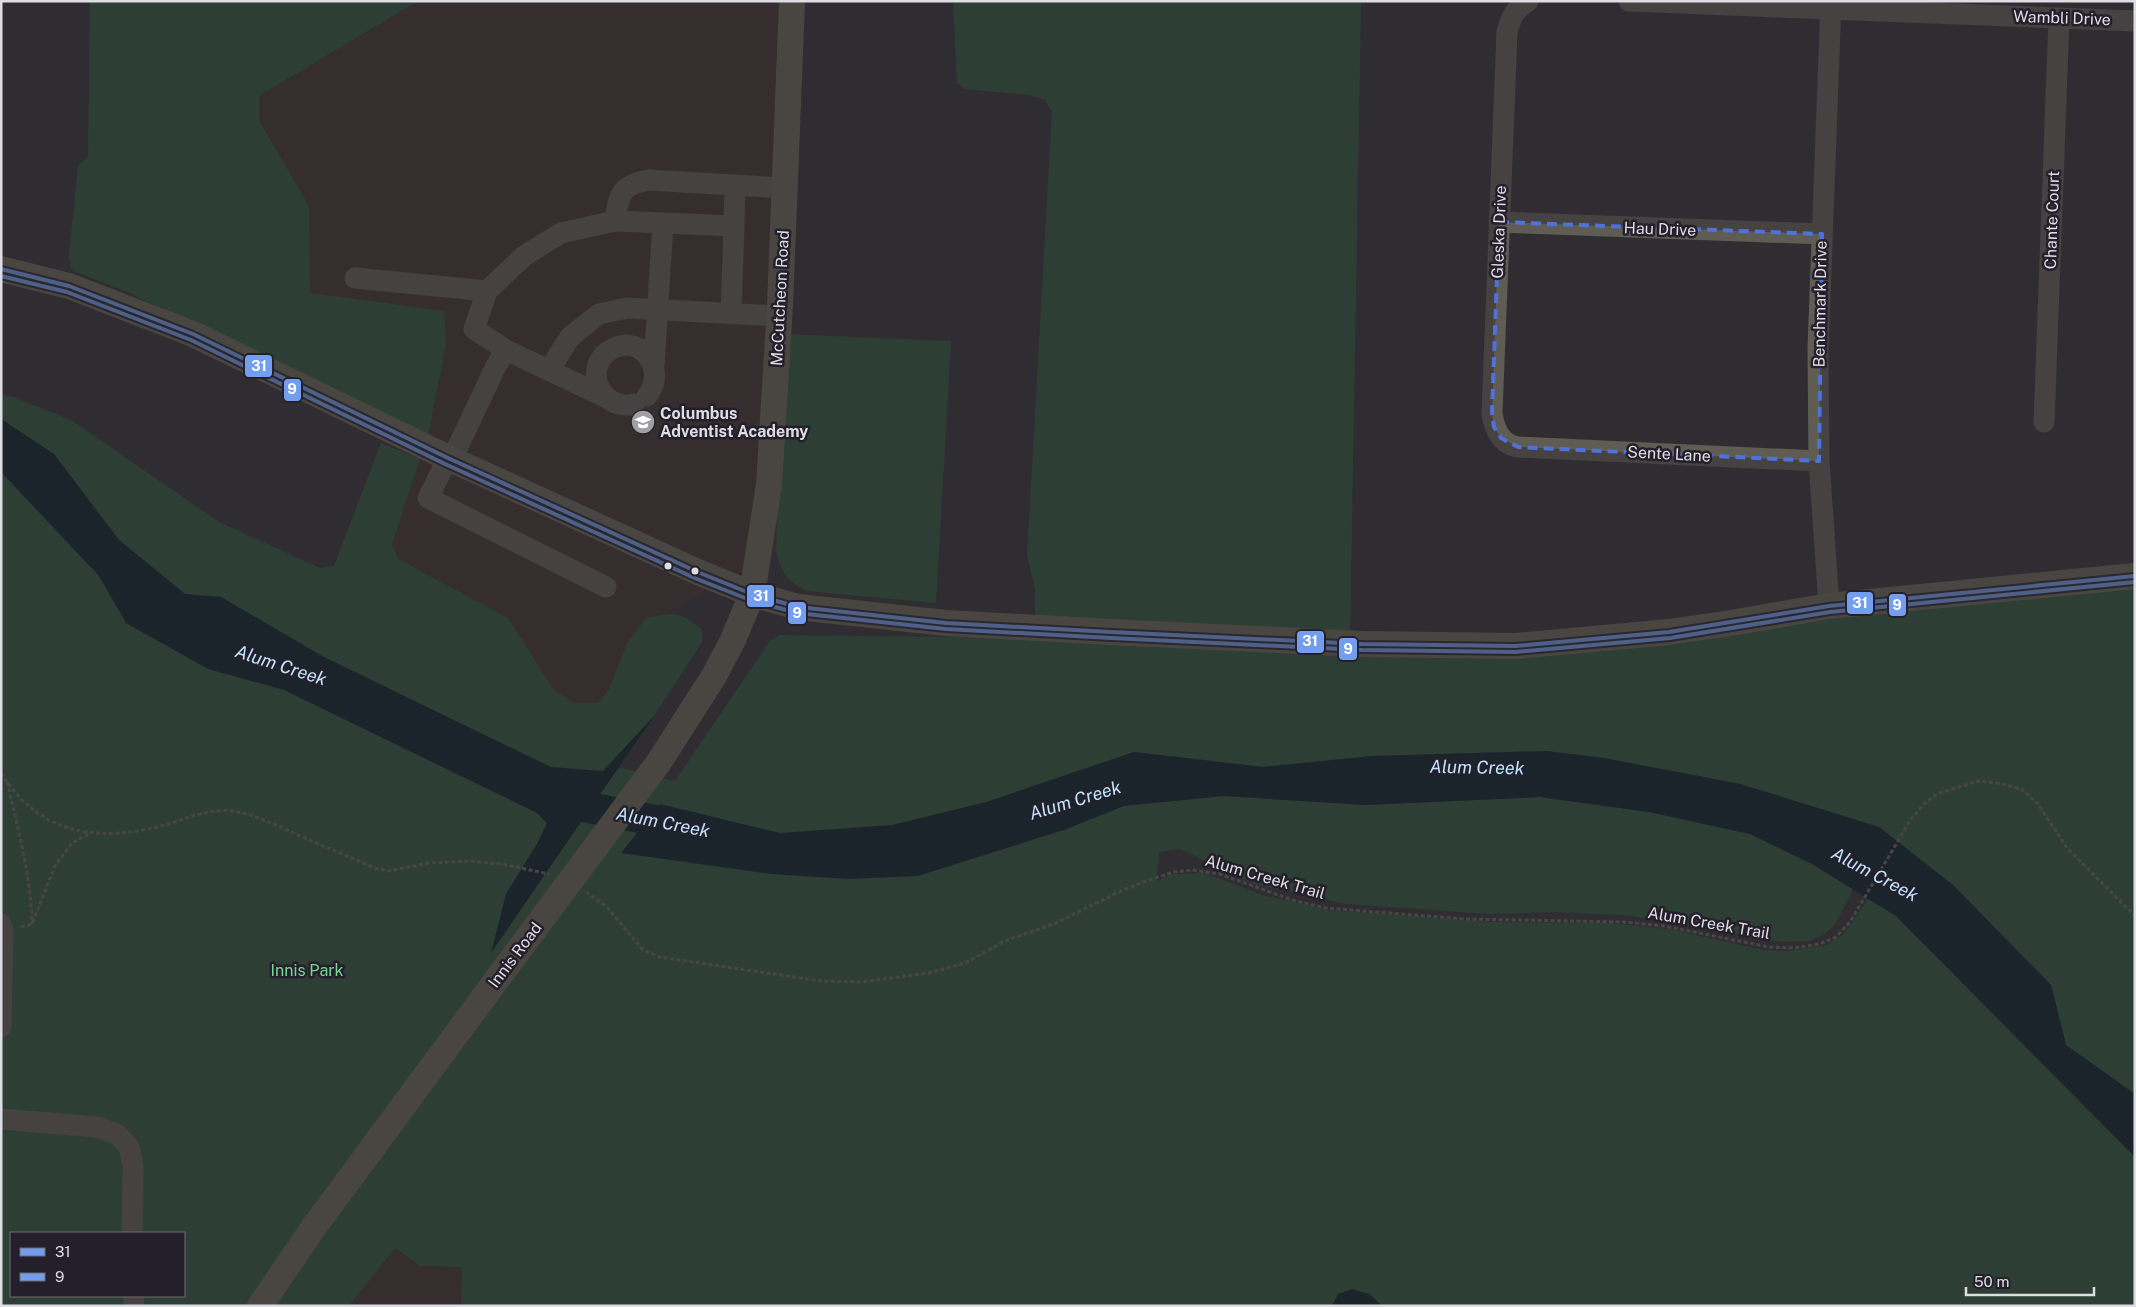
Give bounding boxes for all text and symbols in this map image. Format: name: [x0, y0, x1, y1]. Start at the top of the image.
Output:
street label: Wambli Drive: [2013, 7, 2111, 29]
street label: Chante Court: [2041, 170, 2063, 270]
street label: Gleska Drive: [1488, 185, 1510, 279]
street label: Hau Drive: [1623, 218, 1697, 240]
street label: McCutcheon Road: [767, 230, 793, 366]
street label: Benchmark Drive: [1809, 240, 1831, 368]
line badge: 31: [244, 354, 273, 378]
text: 31: [251, 358, 267, 374]
line badge: 9: [283, 378, 302, 402]
text: 9: [287, 381, 297, 397]
place label: Columbus Adventist Academy: [660, 404, 808, 441]
school or university icon: Columbus Adventist Academy: [630, 409, 656, 435]
street label: Sente Lane: [1627, 442, 1711, 466]
unlabelled marker: [663, 561, 673, 571]
unlabelled marker: [690, 566, 700, 576]
line badge: 31: [746, 584, 775, 608]
text: 31: [753, 588, 769, 604]
line badge: 31: [1846, 591, 1874, 615]
line badge: 9: [1888, 593, 1907, 617]
text: 31: [1852, 595, 1868, 611]
text: 9: [1892, 597, 1902, 613]
line badge: 9: [787, 601, 807, 625]
text: 9: [792, 605, 802, 621]
line badge: 31: [1296, 630, 1325, 654]
text: 31: [1302, 633, 1318, 649]
line badge: 9: [1338, 637, 1358, 661]
water label: Alum Creek: [233, 640, 330, 690]
text: 9: [1343, 641, 1353, 657]
water label: Alum Creek: [1429, 756, 1525, 778]
water label: Alum Creek: [1027, 776, 1124, 824]
water label: Alum Creek: [614, 803, 712, 841]
water label: Alum Creek: [1828, 842, 1922, 906]
street label: Alum Creek Trail: [1203, 851, 1327, 903]
street label: Alum Creek Trail: [1646, 903, 1772, 943]
street label: Innis Road: [484, 919, 546, 991]
park label: Innis Park: [270, 961, 344, 980]
legend: [10, 1232, 185, 1297]
text: 31: [55, 1243, 71, 1260]
scale bar: [1966, 1264, 2094, 1296]
text: 9: [55, 1268, 64, 1285]
text: 50 m: [1974, 1273, 2009, 1290]

